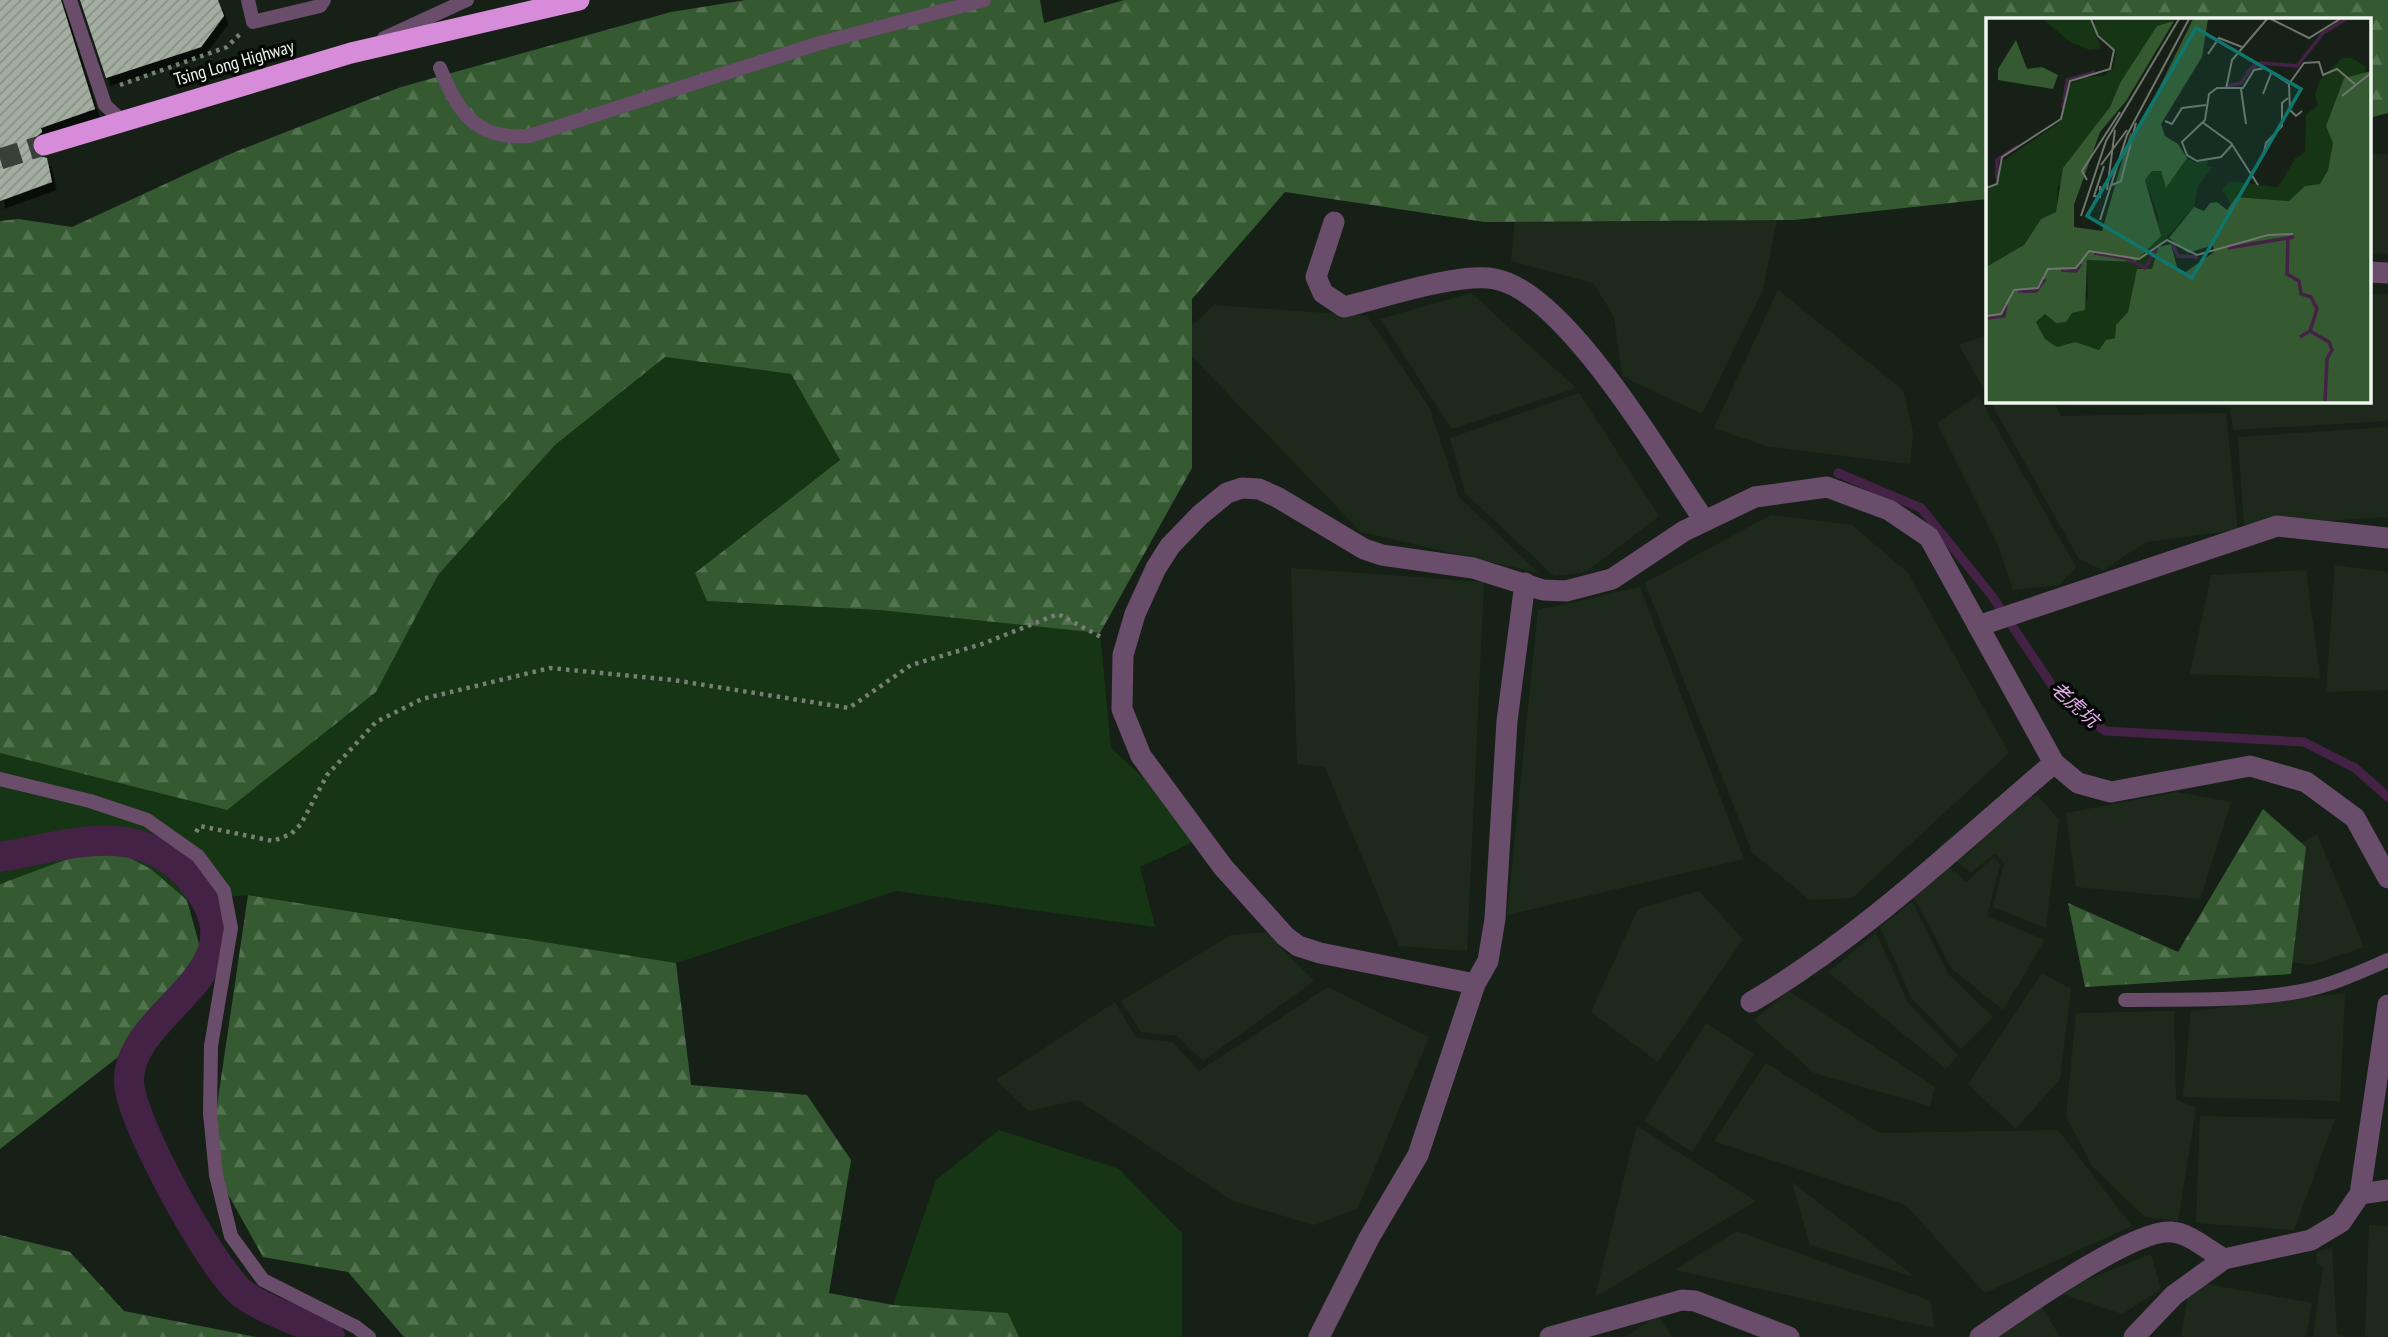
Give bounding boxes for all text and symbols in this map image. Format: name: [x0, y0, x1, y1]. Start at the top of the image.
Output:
inset map: [1986, 18, 2370, 402]
street label: Tsing Long Highway: [171, 34, 297, 91]
water label: 老虎坑: [2046, 676, 2106, 734]

